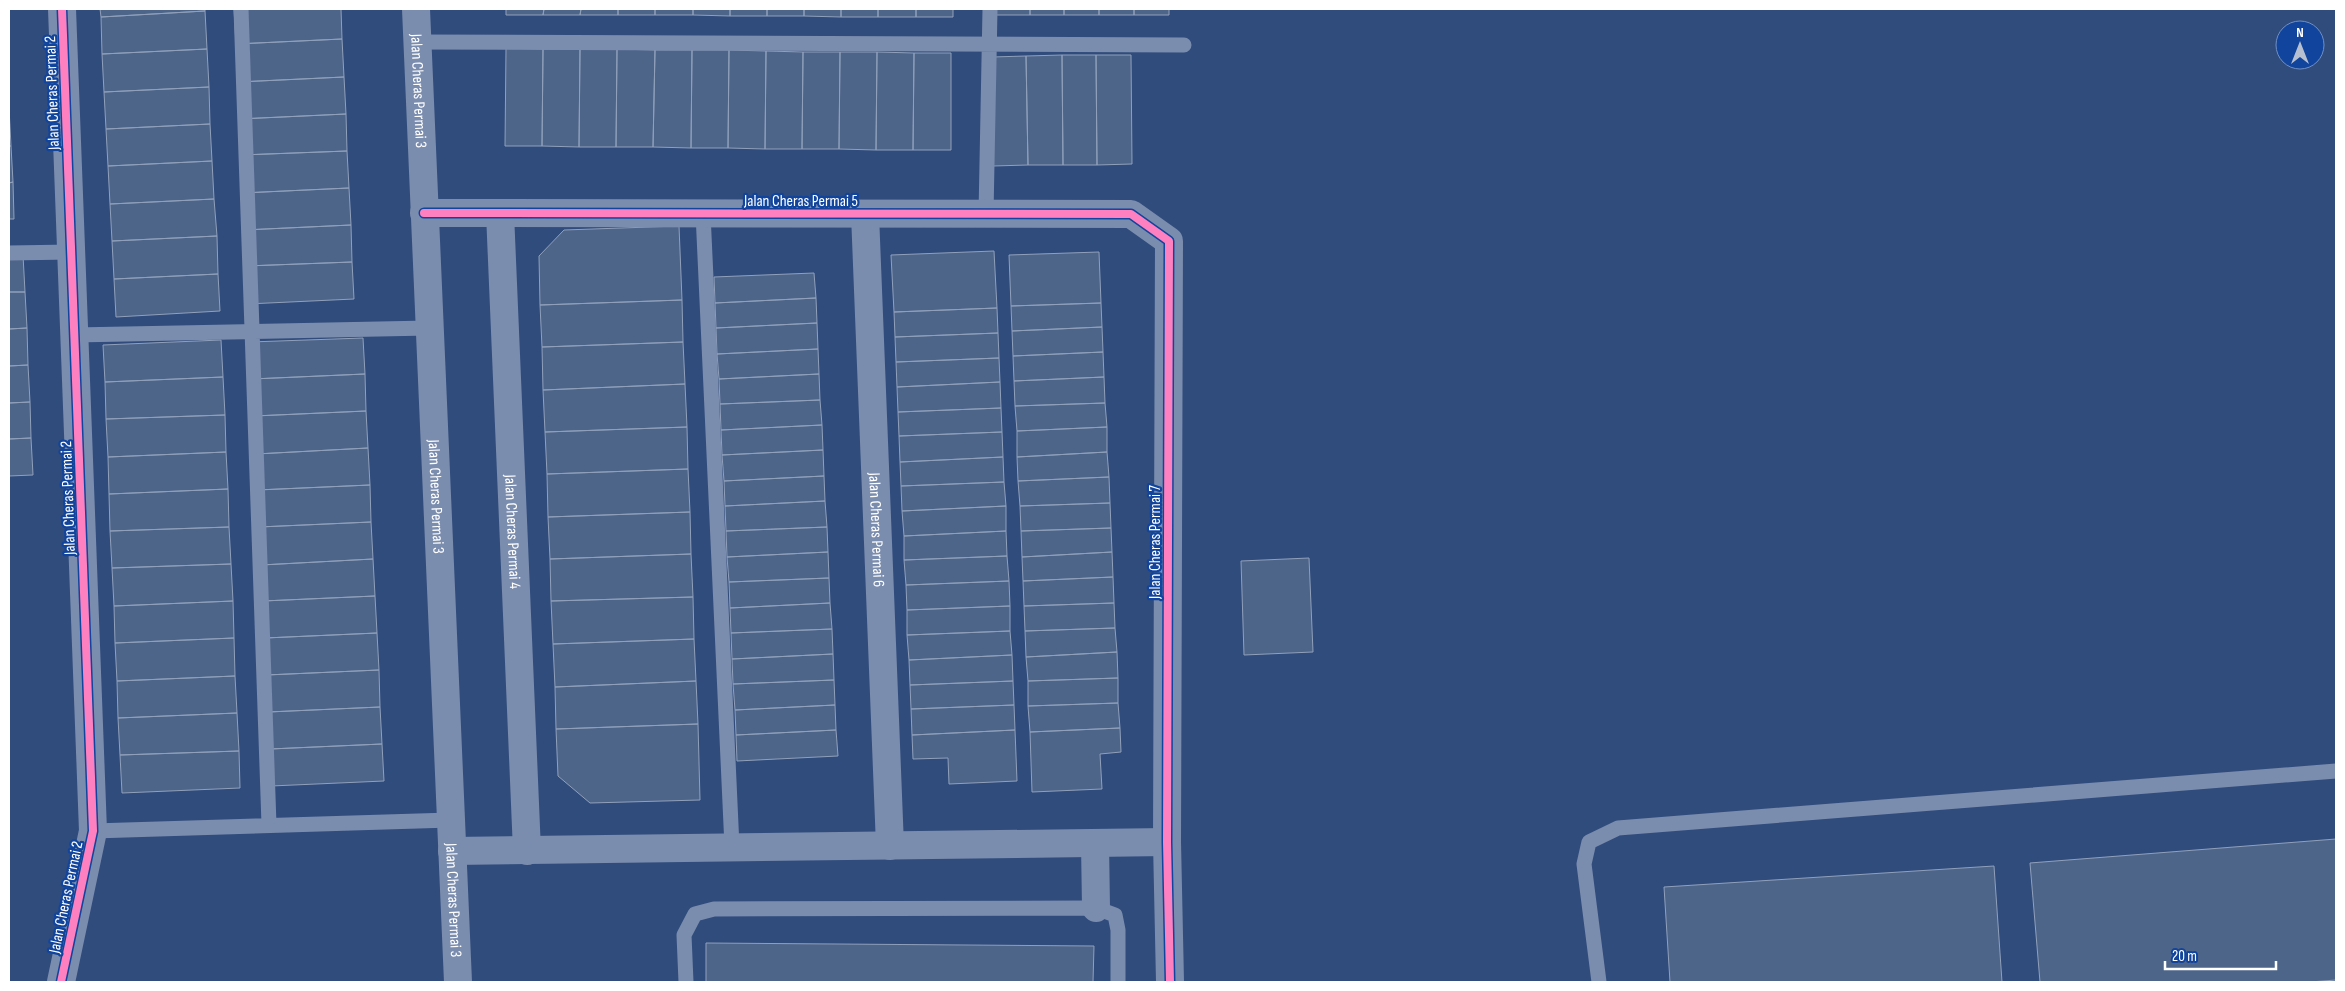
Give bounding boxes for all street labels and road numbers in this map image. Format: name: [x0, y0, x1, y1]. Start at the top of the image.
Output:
street label: Jalan Cheras Permai 3: [406, 32, 430, 149]
street label: Jalan Cheras Permai 2: [41, 36, 64, 151]
street label: Jalan Cheras Permai 5: [743, 192, 858, 211]
street label: Jalan Cheras Permai 3: [424, 438, 448, 554]
street label: Jalan Cheras Permai 2: [57, 441, 80, 556]
street label: Jalan Cheras Permai 6: [864, 471, 888, 587]
street label: Jalan Cheras Permai 4: [500, 473, 524, 590]
street label: Jalan Cheras Permai 7: [1146, 484, 1165, 600]
street label: Jalan Cheras Permai 2: [45, 840, 88, 956]
street label: Jalan Cheras Permai 3: [441, 842, 465, 958]

